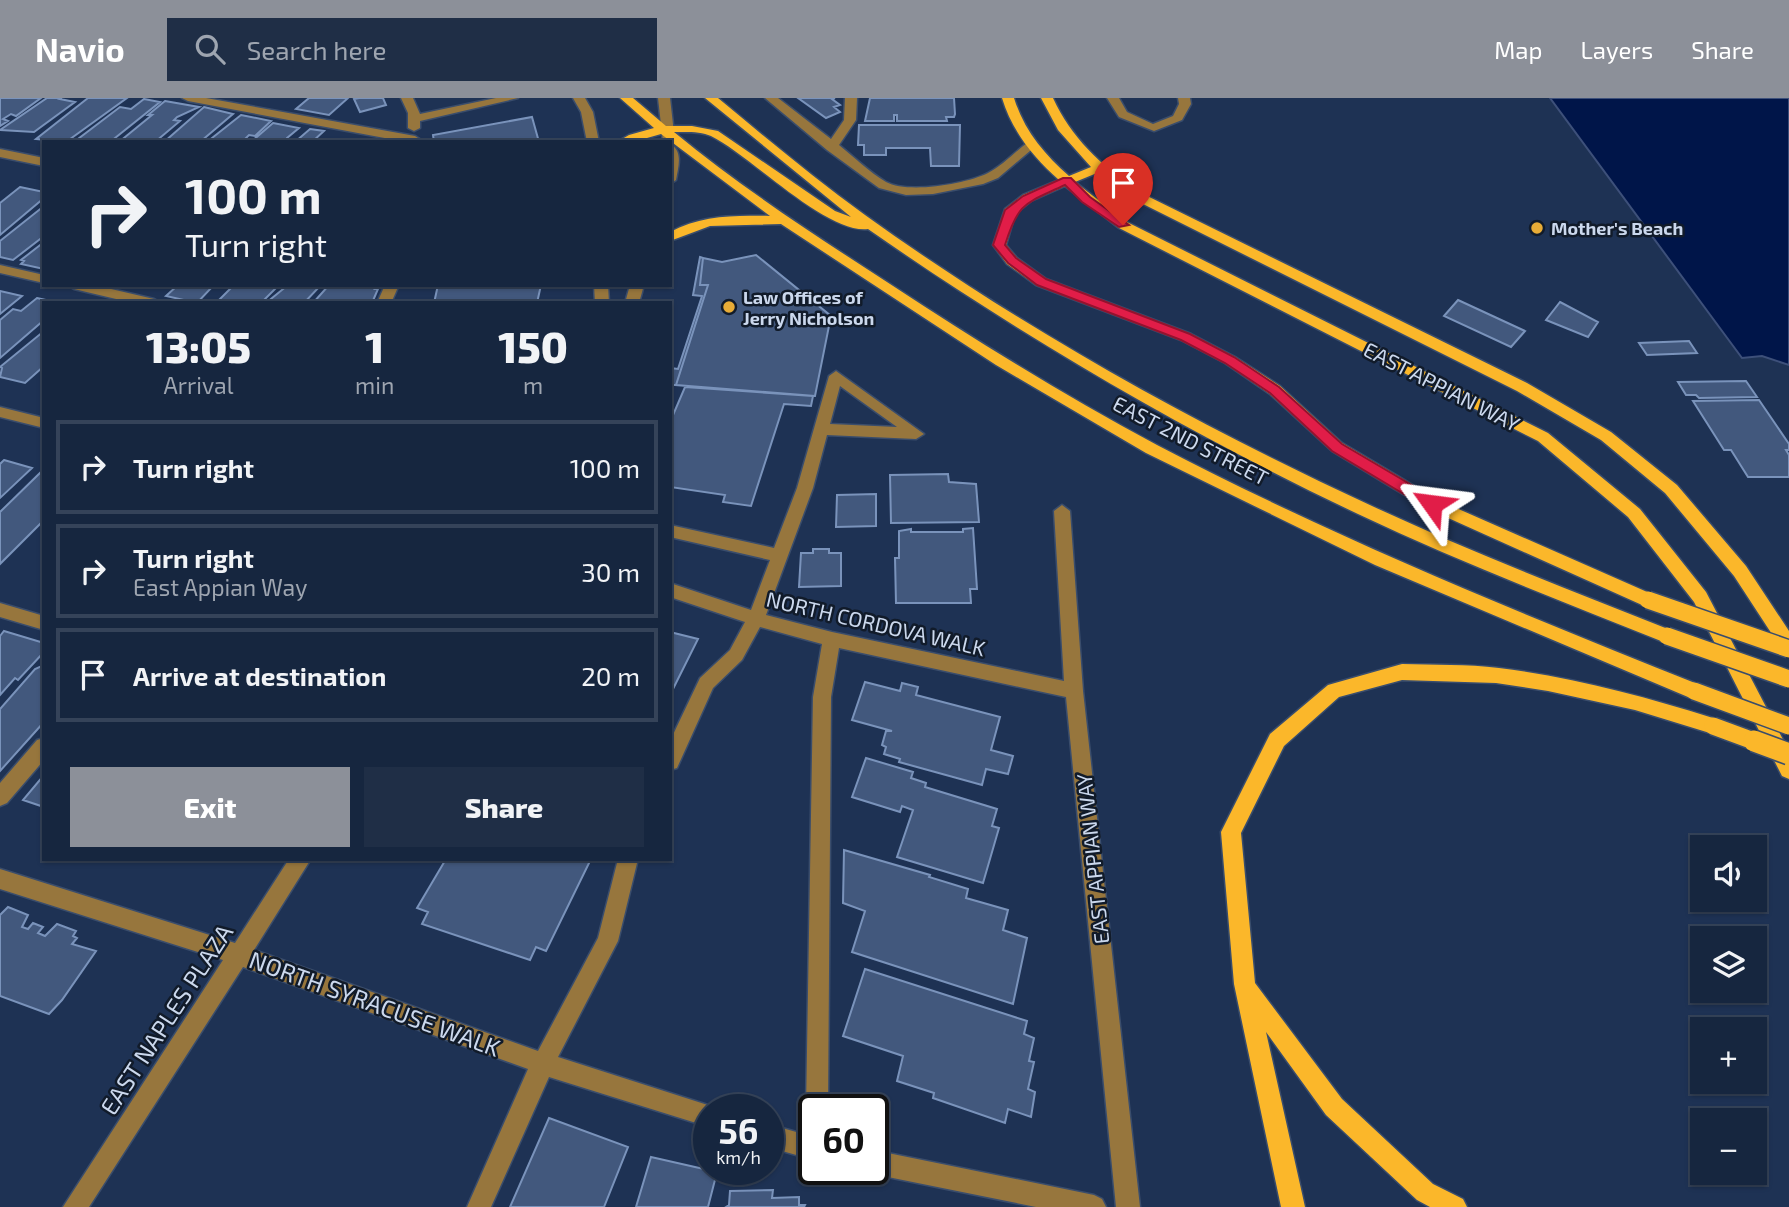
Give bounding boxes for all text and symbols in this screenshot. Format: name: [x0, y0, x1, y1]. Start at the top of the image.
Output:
search box: [167, 18, 657, 81]
text: Navio: [35, 29, 125, 69]
icon: search: [191, 30, 229, 68]
text: Search here: [247, 34, 386, 65]
text: Map: [1494, 35, 1542, 64]
text: Layers: [1580, 35, 1653, 64]
text: Share: [1691, 35, 1754, 64]
pin: [1093, 153, 1153, 225]
icon: arrive: [1104, 164, 1142, 202]
text: 100 m: [185, 165, 322, 224]
icon: right: [70, 168, 161, 259]
place label: Mother's Beach: [1551, 217, 1683, 239]
marker: Mother's Beach: [1529, 220, 1545, 236]
text: Turn right: [185, 225, 327, 263]
place label: Law Offices of Jerry Nicholson: [743, 286, 874, 329]
marker: Law Offices of Jerry Nicholson: [721, 299, 737, 315]
text: 13:05: [146, 321, 251, 371]
text: 1: [365, 321, 384, 371]
text: 150: [498, 321, 568, 371]
street label: EAST APPIAN WAY: [1360, 336, 1524, 436]
text: Arrival: [164, 371, 234, 399]
text: min: [355, 371, 394, 399]
text: m: [523, 371, 543, 399]
street label: EAST 2ND STREET: [1109, 390, 1273, 490]
icon: right: [74, 448, 112, 486]
text: Turn right: [133, 452, 254, 483]
text: 100 m: [570, 452, 640, 483]
position arrow: [1395, 467, 1469, 541]
text: Turn right: [133, 542, 254, 573]
icon: right: [74, 552, 112, 590]
text: 30 m: [581, 556, 640, 587]
text: East Appian Way: [133, 573, 307, 601]
street label: NORTH CORDOVA WALK: [764, 586, 988, 660]
icon: arrive: [74, 656, 112, 694]
text: Arrive at destination: [133, 660, 386, 691]
text: 20 m: [581, 660, 640, 691]
button: Exit: [70, 767, 350, 847]
button: Share: [364, 767, 644, 847]
street label: EAST APPIAN WAY: [1071, 772, 1113, 946]
map controls: [1690, 835, 1767, 1185]
button: sound: [1690, 835, 1767, 912]
street label: EAST NAPLES PLAZA: [94, 918, 238, 1120]
button: layers: [1690, 926, 1767, 1003]
street label: NORTH SYRACUSE WALK: [246, 944, 504, 1062]
button: +: [1690, 1017, 1767, 1094]
speed limit sign: 60: [798, 1094, 889, 1185]
button: −: [1690, 1108, 1767, 1185]
text: 56: [719, 1109, 758, 1151]
text: km/h: [716, 1146, 761, 1168]

